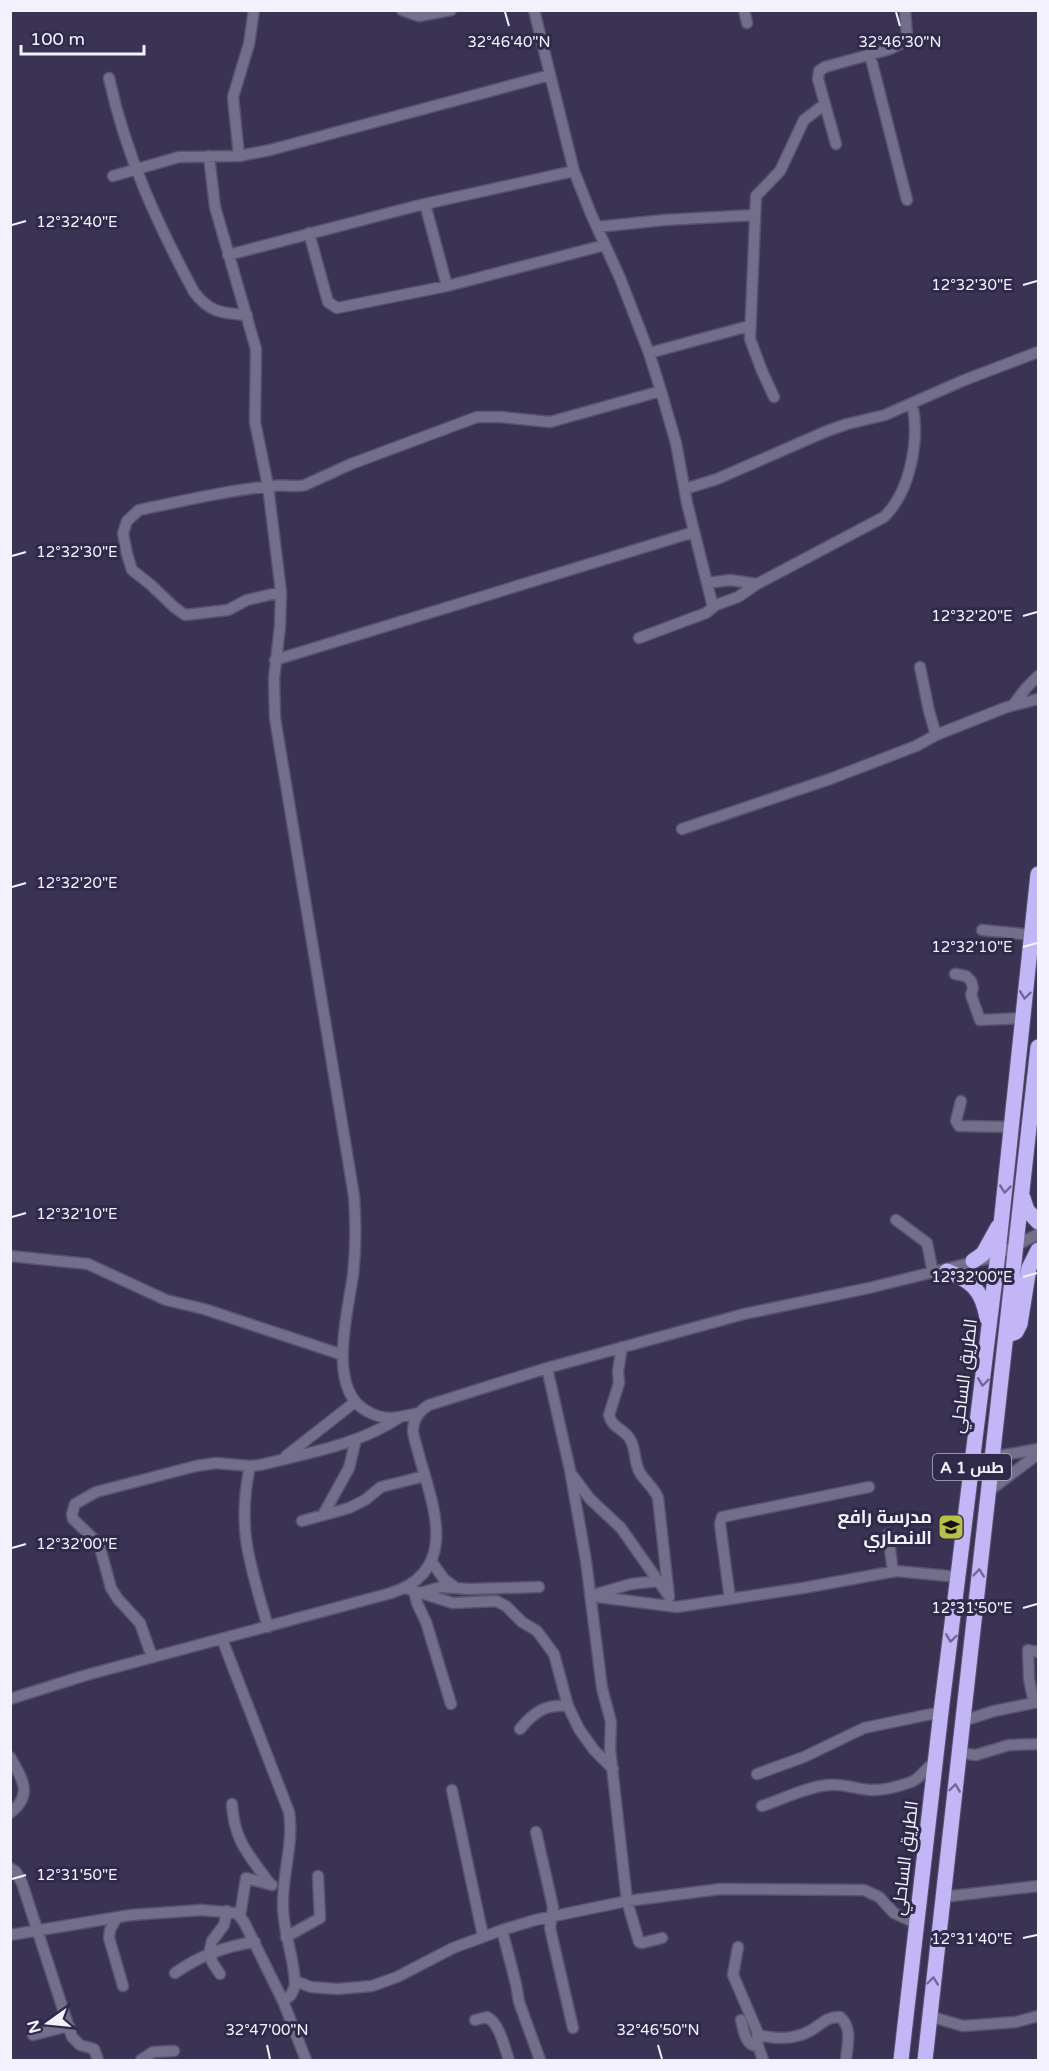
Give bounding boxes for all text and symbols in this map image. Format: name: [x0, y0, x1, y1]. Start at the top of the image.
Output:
scale bar: [21, 18, 144, 56]
text: 100 m: [30, 28, 85, 50]
text: 32°46'40"N: [467, 33, 551, 51]
text: 32°46'30"N: [858, 33, 942, 51]
text: 12°32'40"E: [36, 213, 118, 231]
text: 12°32'30"E: [931, 276, 1013, 294]
text: 12°32'30"E: [36, 543, 118, 561]
text: 12°32'20"E: [931, 607, 1013, 625]
text: 12°32'20"E: [36, 874, 118, 892]
text: 12°32'10"E: [931, 938, 1013, 956]
one-way arrow: [1019, 990, 1032, 999]
one-way arrow: [999, 1184, 1012, 1193]
text: 12°32'10"E: [36, 1205, 118, 1223]
text: 12°32'00"E: [931, 1268, 1013, 1286]
street label: الطريق الساحلي: [946, 1317, 985, 1435]
one-way arrow: [977, 1378, 989, 1387]
road number: A 1 طس: [933, 1454, 1011, 1480]
place label: مدرسة رافع الانصاري: [837, 1506, 932, 1552]
school or university icon: مدرسة رافع الانصاري: [936, 1512, 966, 1542]
text: 12°32'00"E: [36, 1535, 118, 1553]
one-way arrow: [973, 1569, 985, 1578]
text: 12°31'50"E: [931, 1599, 1013, 1617]
one-way arrow: [945, 1634, 958, 1643]
one-way arrow: [948, 1783, 960, 1792]
street label: الطريق الساحلي: [887, 1799, 926, 1917]
text: 12°31'50"E: [36, 1866, 118, 1884]
text: 12°31'40"E: [931, 1930, 1013, 1948]
one-way arrow: [926, 1977, 939, 1986]
north arrow: [18, 1993, 78, 2053]
text: N: [23, 2018, 46, 2035]
text: 32°47'00"N: [225, 2021, 309, 2039]
text: 32°46'50"N: [616, 2021, 700, 2039]

